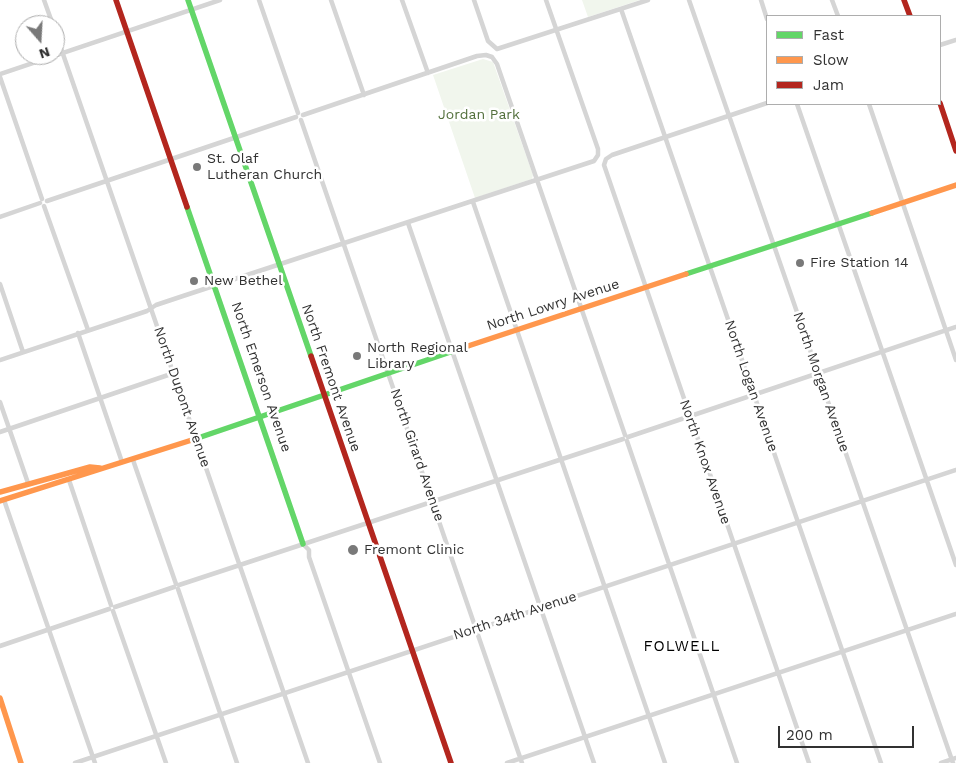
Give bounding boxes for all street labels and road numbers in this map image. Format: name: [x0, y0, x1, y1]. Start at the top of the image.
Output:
street label: North Lowry Avenue: [485, 276, 621, 334]
street label: North Emerson Avenue: [227, 300, 295, 454]
street label: North Fremont Avenue: [298, 302, 364, 454]
street label: North Morgan Avenue: [789, 310, 853, 454]
street label: North Logan Avenue: [721, 318, 781, 454]
street label: North Dupont Avenue: [150, 324, 214, 470]
street label: North Girard Avenue: [386, 387, 448, 523]
street label: North Knox Avenue: [676, 397, 734, 527]
street label: North 34th Avenue: [451, 588, 579, 644]

